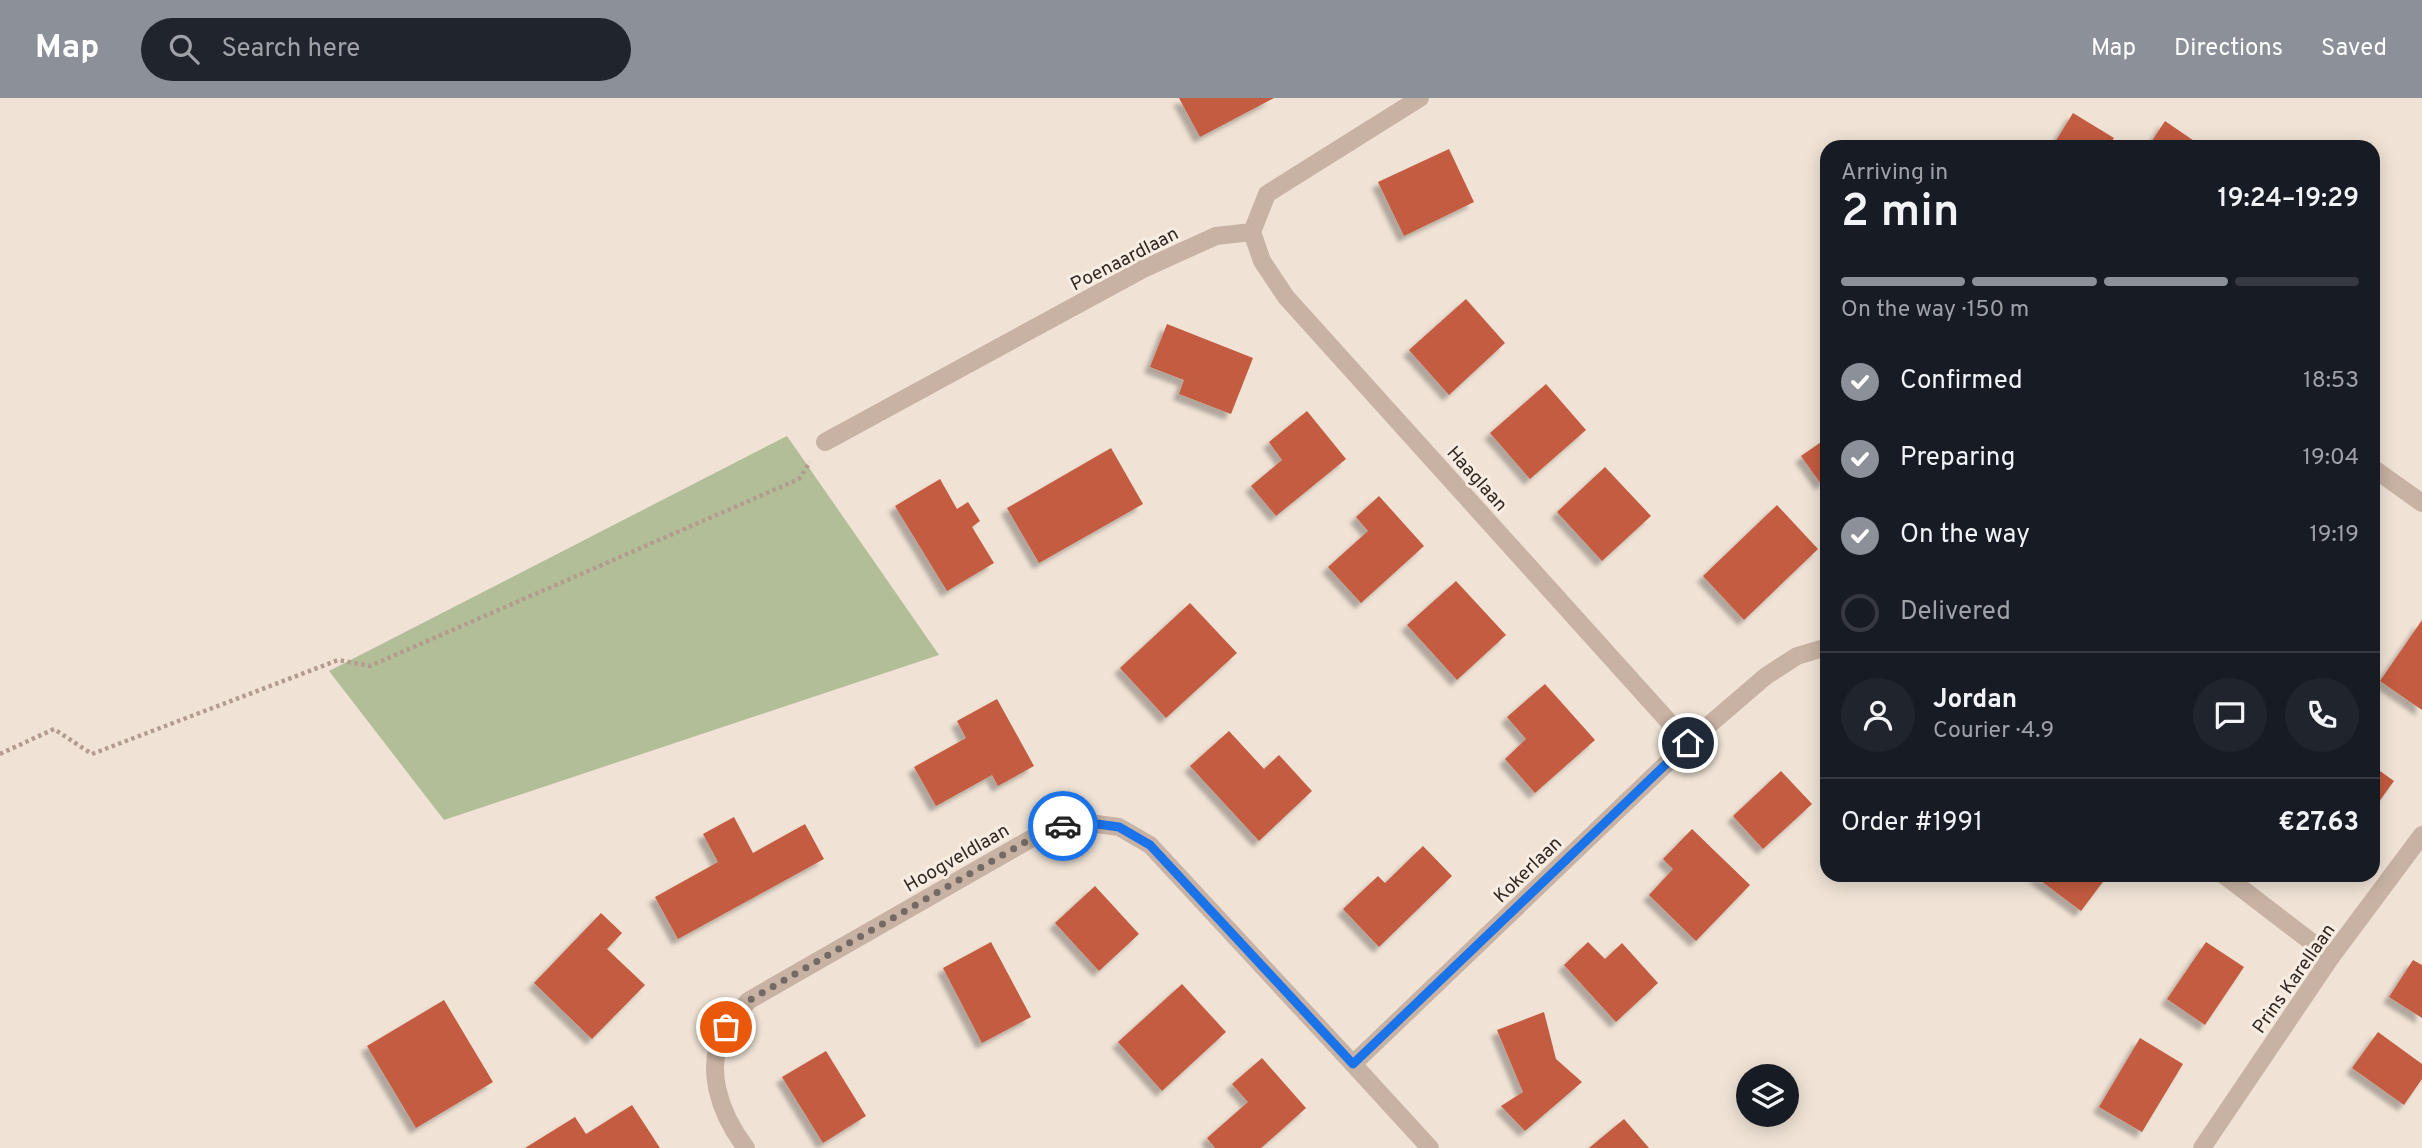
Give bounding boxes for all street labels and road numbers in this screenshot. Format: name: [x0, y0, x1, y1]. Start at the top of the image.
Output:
street label: Poenaardlaan: [1067, 222, 1183, 297]
street label: Haaglaan: [1441, 442, 1512, 517]
street label: Hoogveldlaan: [900, 819, 1014, 899]
street label: Kokerlaan: [1489, 832, 1568, 909]
street label: Prins Karellaan: [2248, 920, 2341, 1039]

